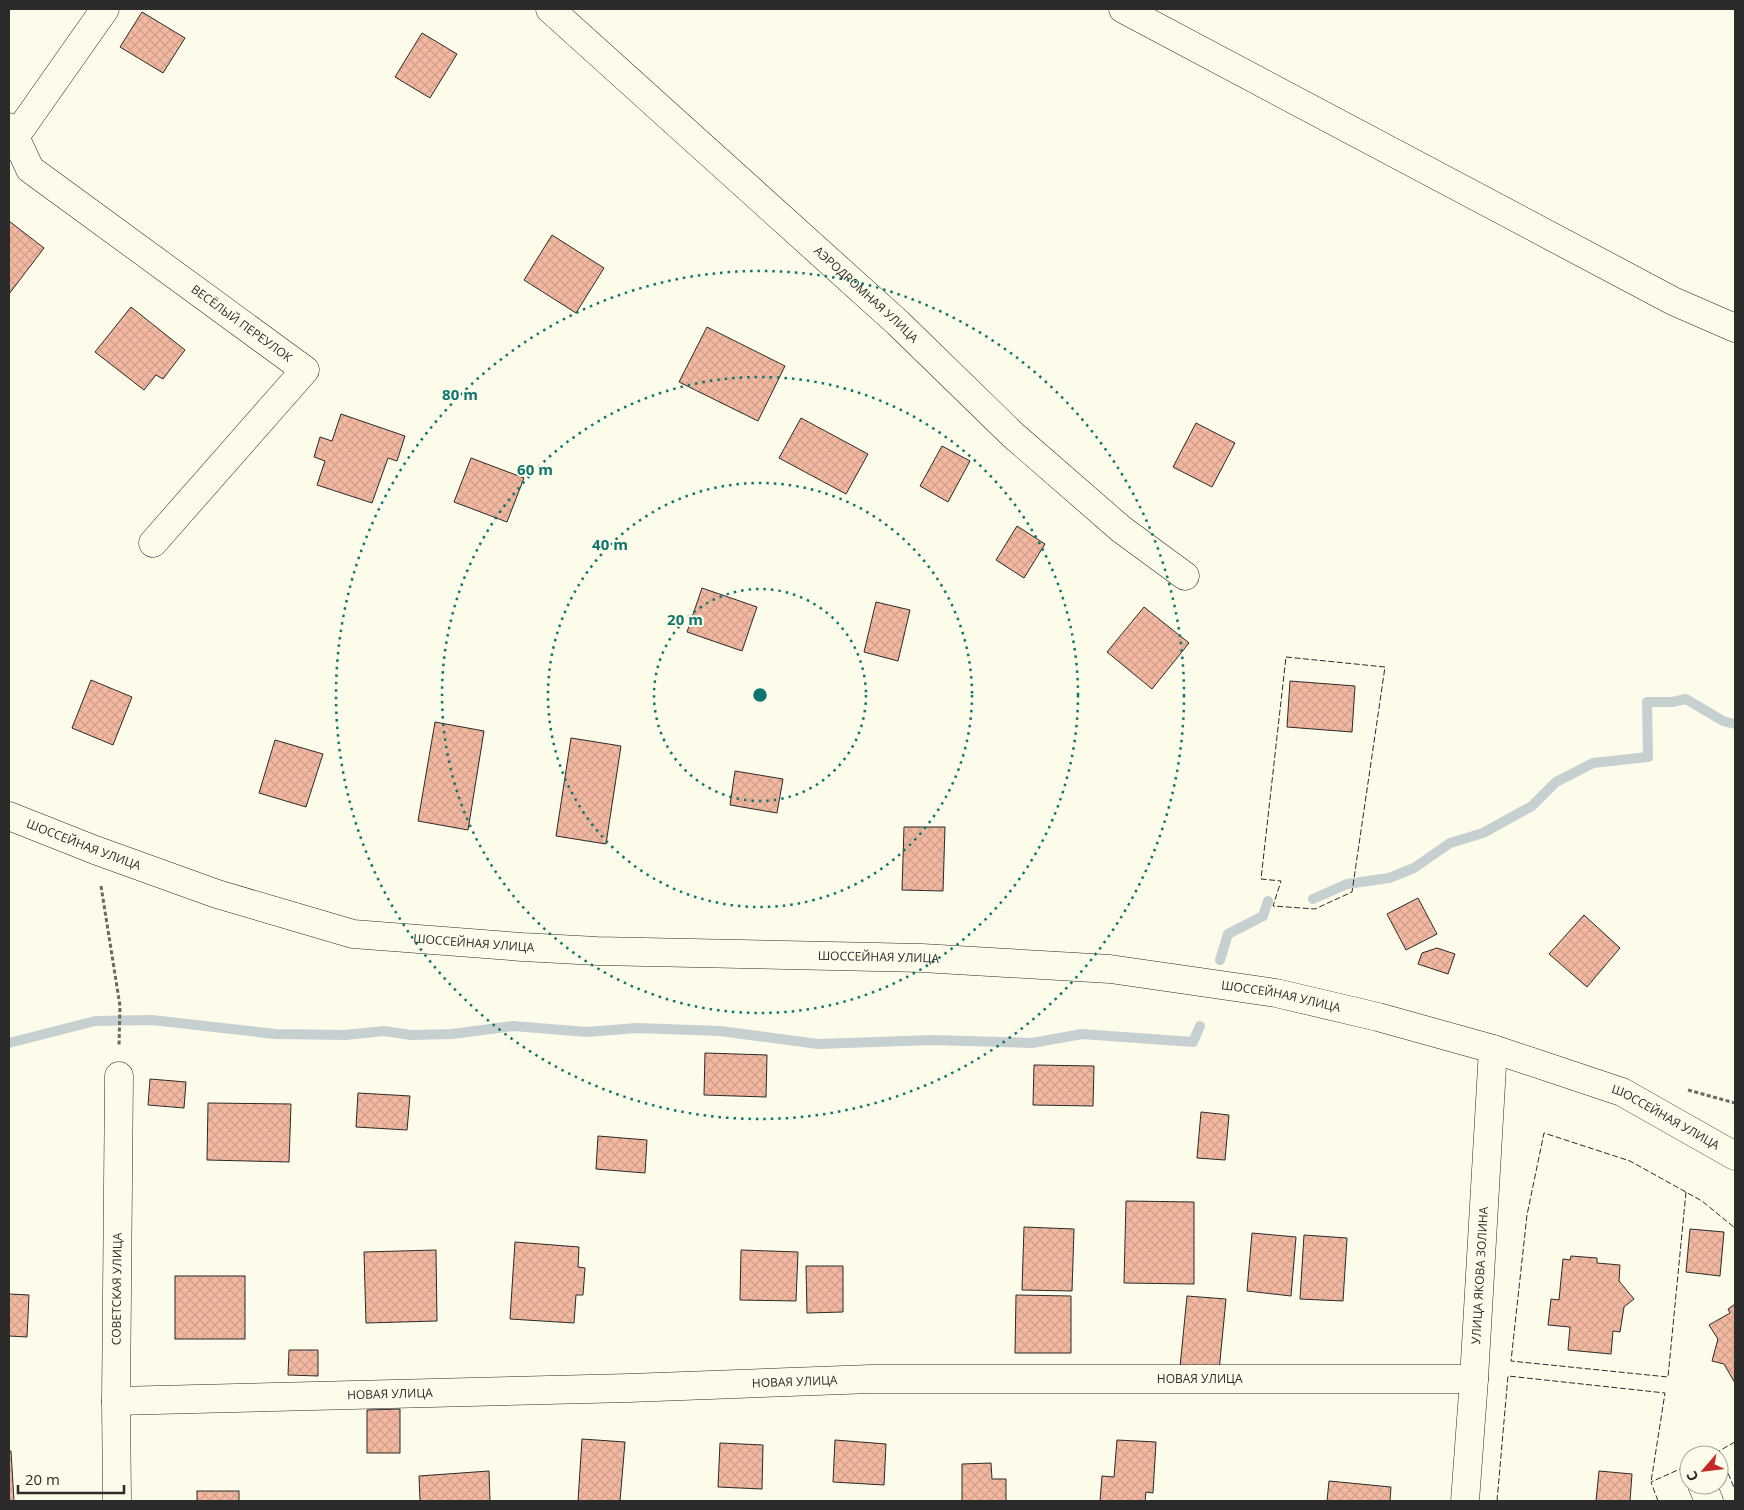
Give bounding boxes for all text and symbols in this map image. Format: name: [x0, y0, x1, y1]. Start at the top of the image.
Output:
street label: АЭРОДРОМНАЯ УЛИЦА: [810, 242, 923, 347]
street label: ВЕСЁЛЫЙ ПЕРЕУЛОК: [188, 281, 296, 366]
text: 80 m: [442, 384, 478, 404]
text: 60 m: [517, 459, 553, 479]
text: 40 m: [592, 534, 628, 554]
text: 20 m: [667, 609, 703, 629]
centre of rings: [751, 686, 769, 704]
street label: ШОССЕЙНАЯ УЛИЦА: [24, 815, 144, 874]
street label: ШОССЕЙНАЯ УЛИЦА: [413, 930, 535, 956]
street label: ШОССЕЙНАЯ УЛИЦА: [818, 947, 940, 967]
street label: ШОССЕЙНАЯ УЛИЦА: [1220, 976, 1343, 1016]
street label: ШОССЕЙНАЯ УЛИЦА: [1610, 1080, 1723, 1154]
street label: УЛИЦА ЯКОВА ЗОЛИНА: [1467, 1206, 1492, 1345]
street label: СОВЕТСКАЯ УЛИЦА: [108, 1232, 126, 1345]
street label: НОВАЯ УЛИЦА: [1157, 1370, 1243, 1387]
street label: НОВАЯ УЛИЦА: [752, 1371, 838, 1391]
street label: НОВАЯ УЛИЦА: [347, 1384, 433, 1403]
north arrow: [1679, 1445, 1729, 1495]
scale bar: [18, 1462, 124, 1494]
text: С: [1682, 1468, 1703, 1485]
text: 20 m: [25, 1469, 60, 1489]

